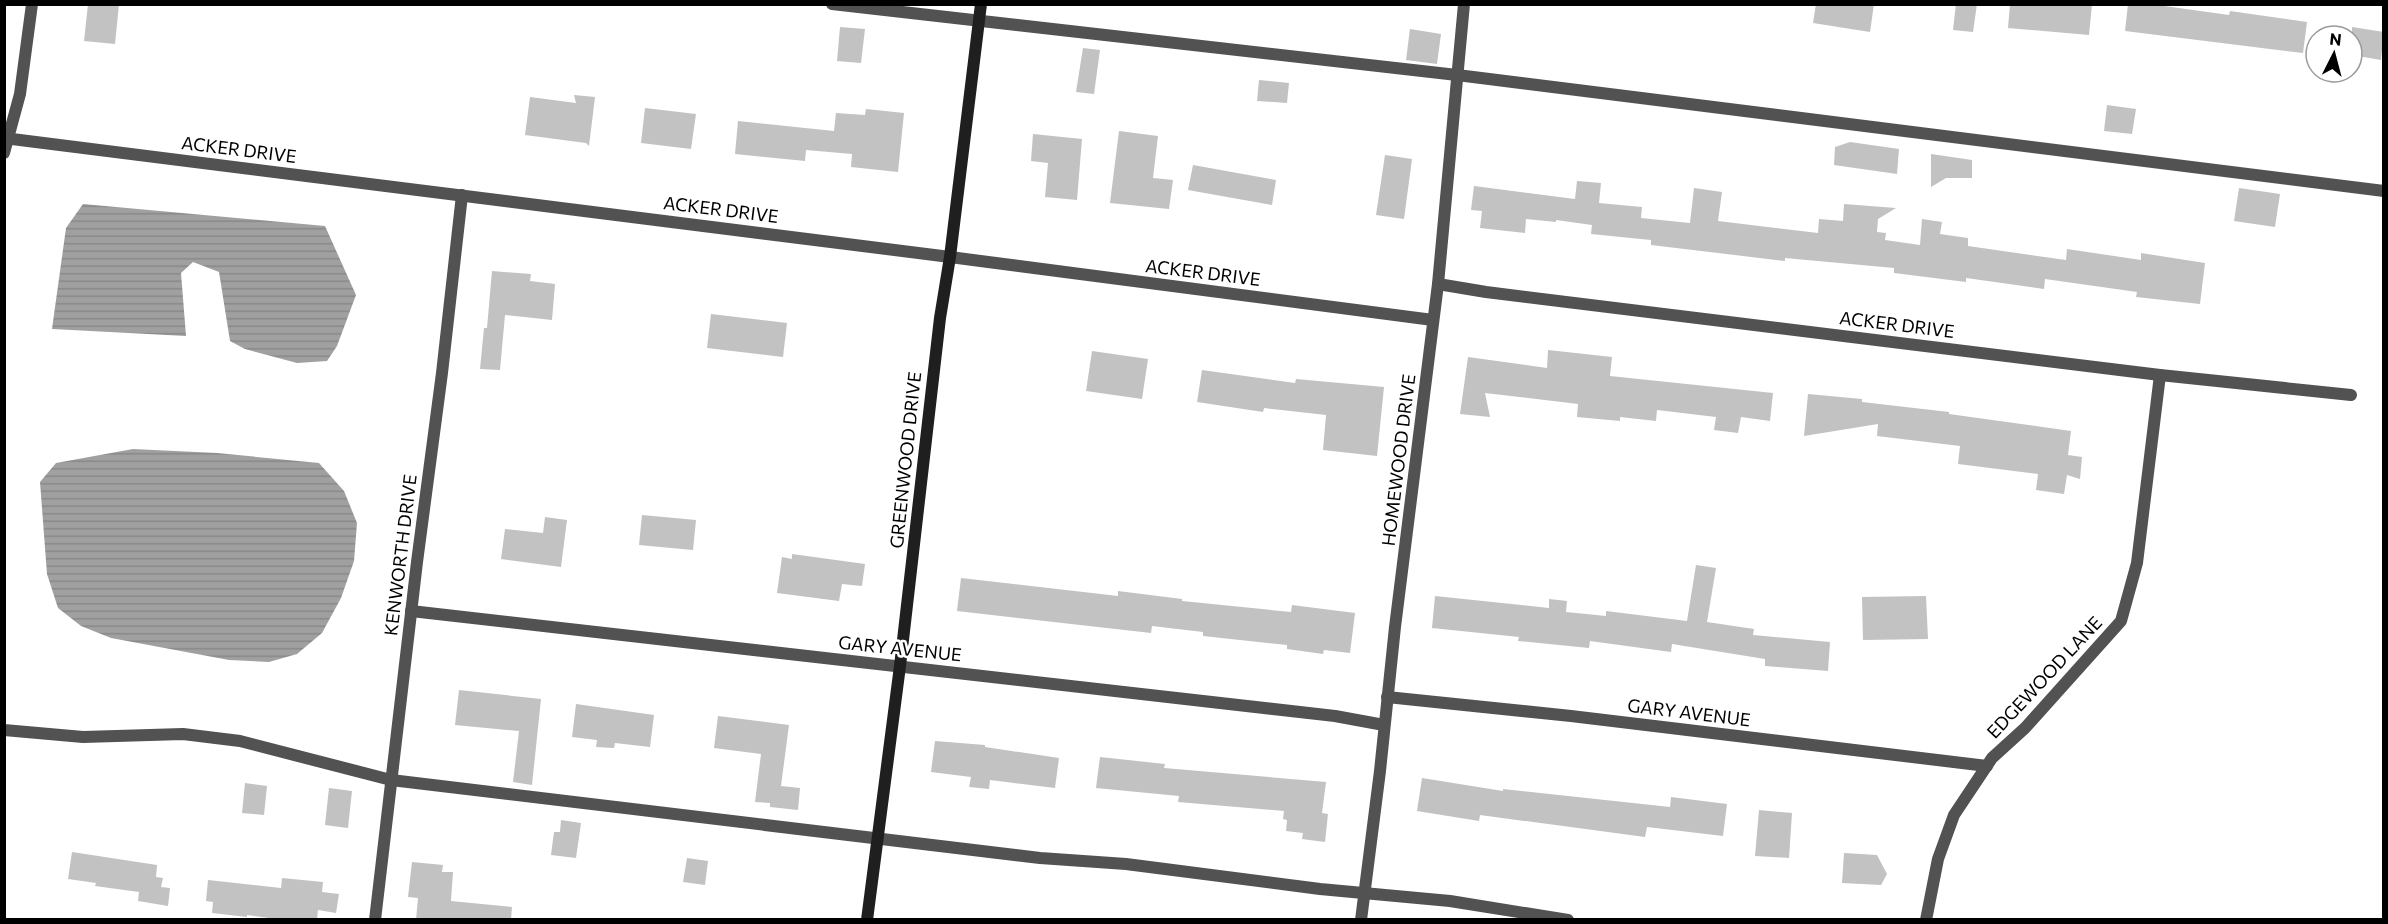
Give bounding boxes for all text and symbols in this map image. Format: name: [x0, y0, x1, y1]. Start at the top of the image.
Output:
north arrow: [2304, 24, 2364, 84]
text: N: [2329, 29, 2343, 49]
street label: ACKER DRIVE: [180, 131, 298, 167]
street label: ACKER DRIVE: [662, 191, 780, 227]
street label: ACKER DRIVE: [1144, 254, 1262, 290]
street label: ACKER DRIVE: [1838, 306, 1956, 342]
street label: GREENWOOD DRIVE: [885, 370, 925, 550]
street label: HOMEWOOD DRIVE: [1377, 373, 1419, 547]
street label: KENWORTH DRIVE: [379, 473, 421, 637]
street label: EDGEWOOD LANE: [1982, 611, 2106, 743]
street label: GARY AVENUE: [837, 631, 963, 665]
street label: GARY AVENUE: [1626, 694, 1752, 730]

